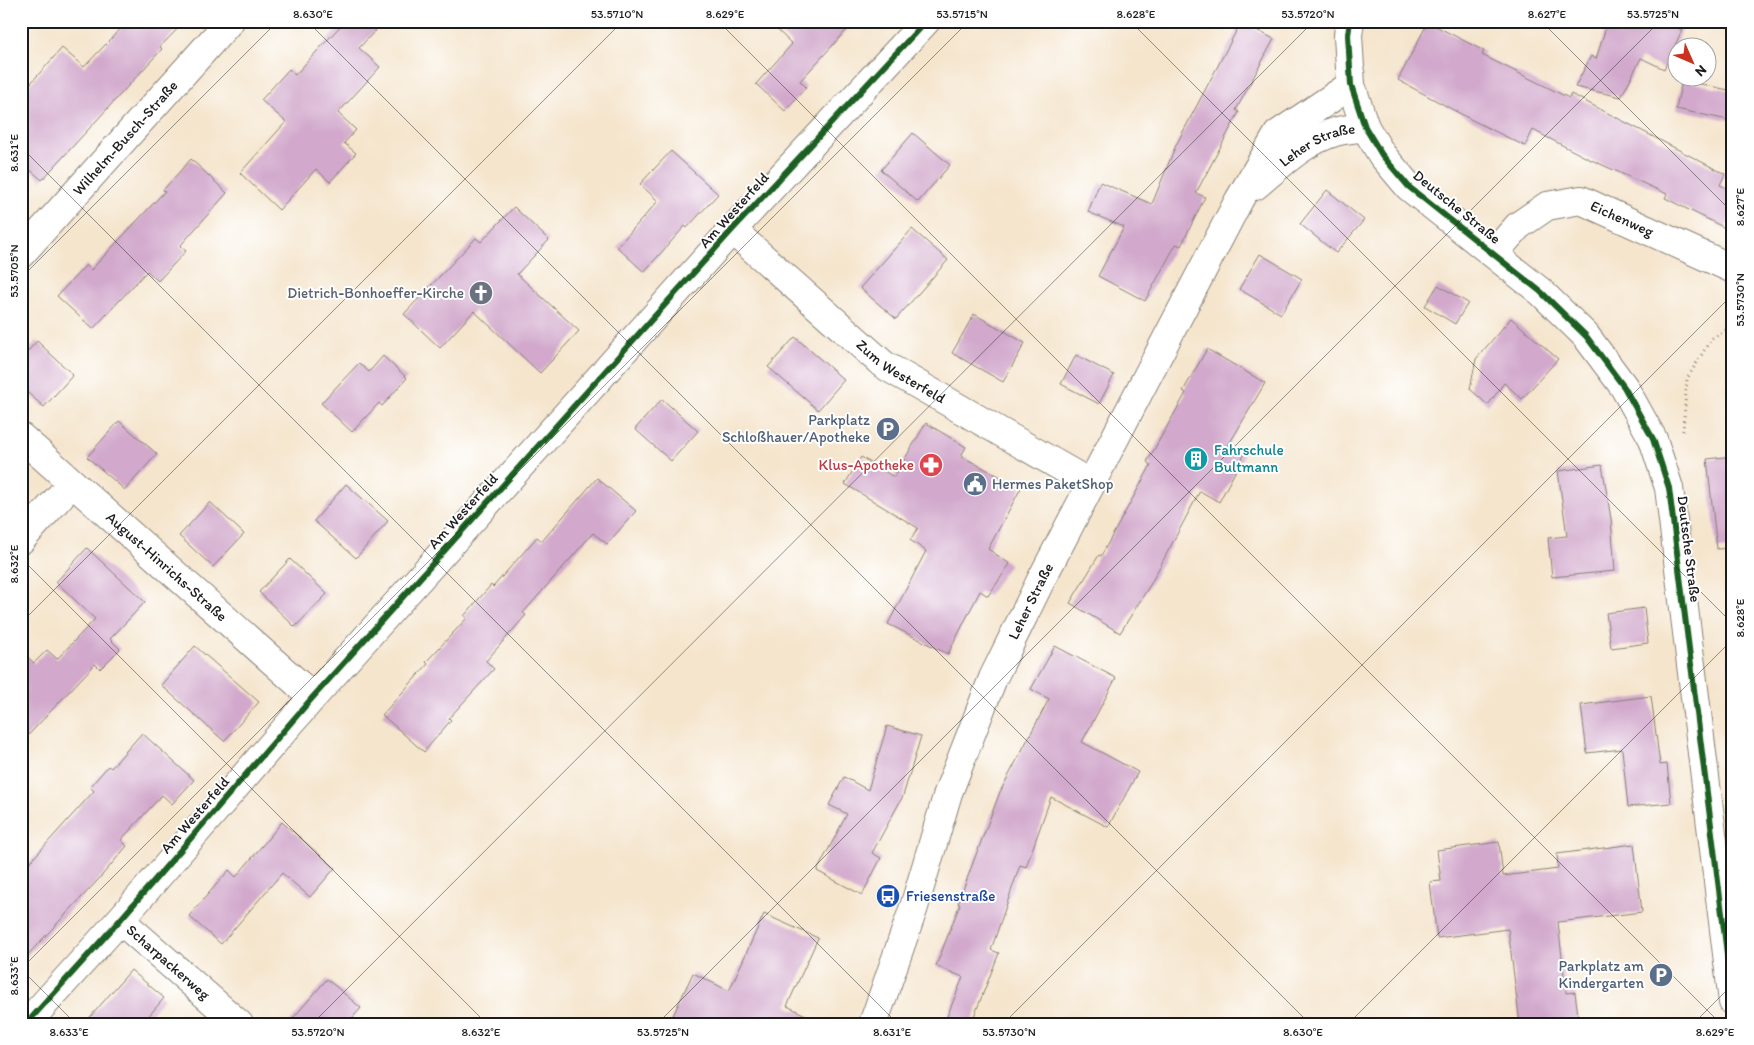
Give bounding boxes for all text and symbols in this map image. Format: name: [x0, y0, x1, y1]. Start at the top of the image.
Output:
text: 8.630°E: [293, 7, 333, 21]
text: 53.5710°N: [591, 7, 643, 21]
text: 8.629°E: [706, 7, 745, 21]
text: 53.5715°N: [936, 7, 988, 21]
text: 8.628°E: [1117, 7, 1156, 21]
text: 53.5720°N: [1281, 7, 1335, 21]
text: 8.627°E: [1528, 7, 1567, 21]
text: 53.5725°N: [1627, 7, 1679, 21]
north arrow: [1666, 38, 1716, 88]
text: N: [1691, 61, 1710, 80]
street label: Wilhelm-Busch-Straße: [69, 77, 182, 199]
street label: Leher Straße: [1276, 120, 1356, 171]
text: 8.631°E: [7, 134, 21, 172]
street label: Deutsche Straße: [1410, 166, 1504, 248]
street label: Am Westerfeld: [695, 168, 773, 252]
text: 8.627°E: [1733, 187, 1747, 226]
street label: Eichenweg: [1588, 196, 1657, 241]
text: 53.5705°N: [7, 244, 21, 298]
text: 53.5730°N: [1733, 273, 1747, 327]
church icon: Dietrich-Bonhoeffer-Kirche: [468, 280, 494, 306]
place label: Dietrich-Bonhoeffer-Kirche: [287, 284, 464, 302]
street label: Zum Westerfeld: [852, 336, 949, 408]
place label: Parkplatz Schloßhauer/Apotheke: [722, 411, 870, 446]
parking icon: Parkplatz Schloßhauer/Apotheke: [875, 416, 901, 442]
place label: Fahrschule Bultmann: [1214, 441, 1284, 476]
building icon: Fahrschule Bultmann: [1183, 446, 1209, 472]
pharmacy icon: Klus-Apotheke: [918, 452, 944, 478]
place label: Klus-Apotheke: [819, 456, 914, 474]
street label: Am Westerfeld: [424, 469, 502, 553]
public building icon: Hermes PaketShop: [962, 471, 988, 497]
place label: Hermes PaketShop: [992, 475, 1114, 493]
street label: Deutsche Straße: [1674, 495, 1704, 603]
street label: August-Hinrichs-Straße: [102, 508, 231, 625]
text: 8.632°E: [7, 544, 21, 583]
street label: Leher Straße: [1004, 560, 1057, 642]
text: 8.628°E: [1733, 598, 1747, 637]
street label: Am Westerfeld: [157, 772, 234, 857]
bus stop icon: Friesenstraße: [875, 883, 901, 909]
place label: Friesenstraße: [906, 887, 995, 905]
street label: Scharpackerweg: [123, 921, 214, 1004]
text: 8.633°E: [7, 956, 21, 996]
place label: Parkplatz am Kindergarten: [1559, 957, 1645, 992]
parking icon: Parkplatz am Kindergarten: [1648, 962, 1674, 988]
text: 8.633°E: [49, 1025, 89, 1039]
text: 53.5720°N: [291, 1025, 345, 1039]
text: 8.632°E: [462, 1025, 501, 1039]
text: 53.5725°N: [637, 1025, 689, 1039]
text: 8.631°E: [873, 1025, 911, 1039]
text: 53.5730°N: [982, 1025, 1036, 1039]
text: 8.630°E: [1283, 1025, 1323, 1039]
text: 8.629°E: [1696, 1025, 1735, 1039]

